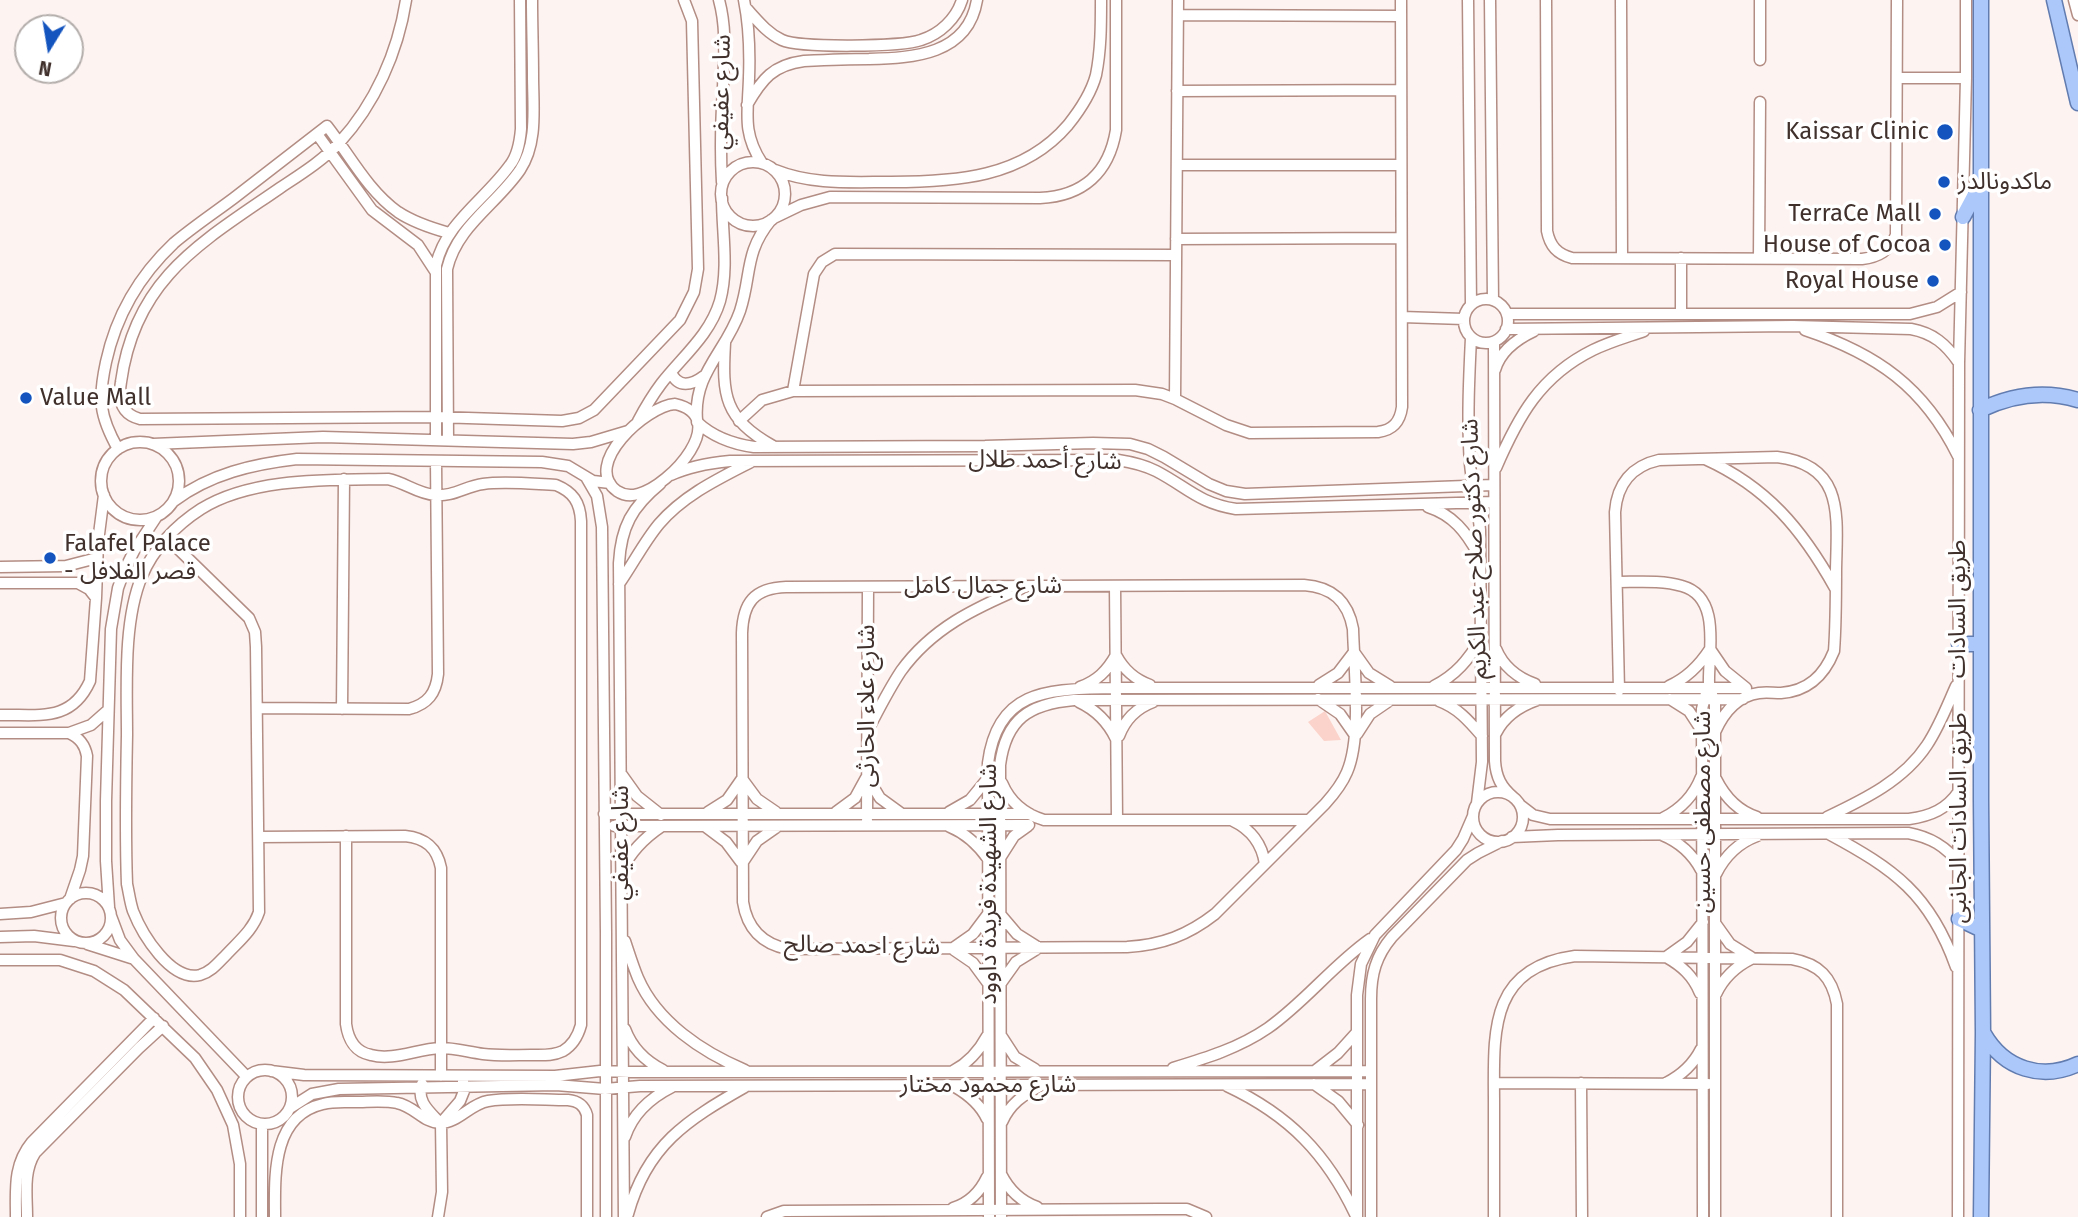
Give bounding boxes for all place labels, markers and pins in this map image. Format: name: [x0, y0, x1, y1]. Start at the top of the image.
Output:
place label: Kaissar Clinic: [1785, 118, 1929, 146]
marker: Kaissar Clinic: [1935, 122, 1955, 142]
place label: ماكدونالدز: [1958, 168, 2052, 196]
marker: ماكدونالدز: [1936, 174, 1952, 190]
place label: TerraCe Mall: [1788, 200, 1921, 228]
marker: TerraCe Mall: [1927, 206, 1943, 222]
place label: House of Cocoa: [1763, 231, 1931, 259]
marker: House of Cocoa: [1937, 237, 1953, 253]
place label: Royal House: [1785, 267, 1919, 295]
marker: Royal House: [1925, 273, 1941, 289]
place label: Value Mall: [40, 384, 151, 412]
marker: Value Mall: [18, 390, 34, 406]
place label: Falafel Palace - قصر الفلافل: [64, 530, 211, 586]
marker: Falafel Palace - قصر الفلافل: [42, 550, 58, 566]

